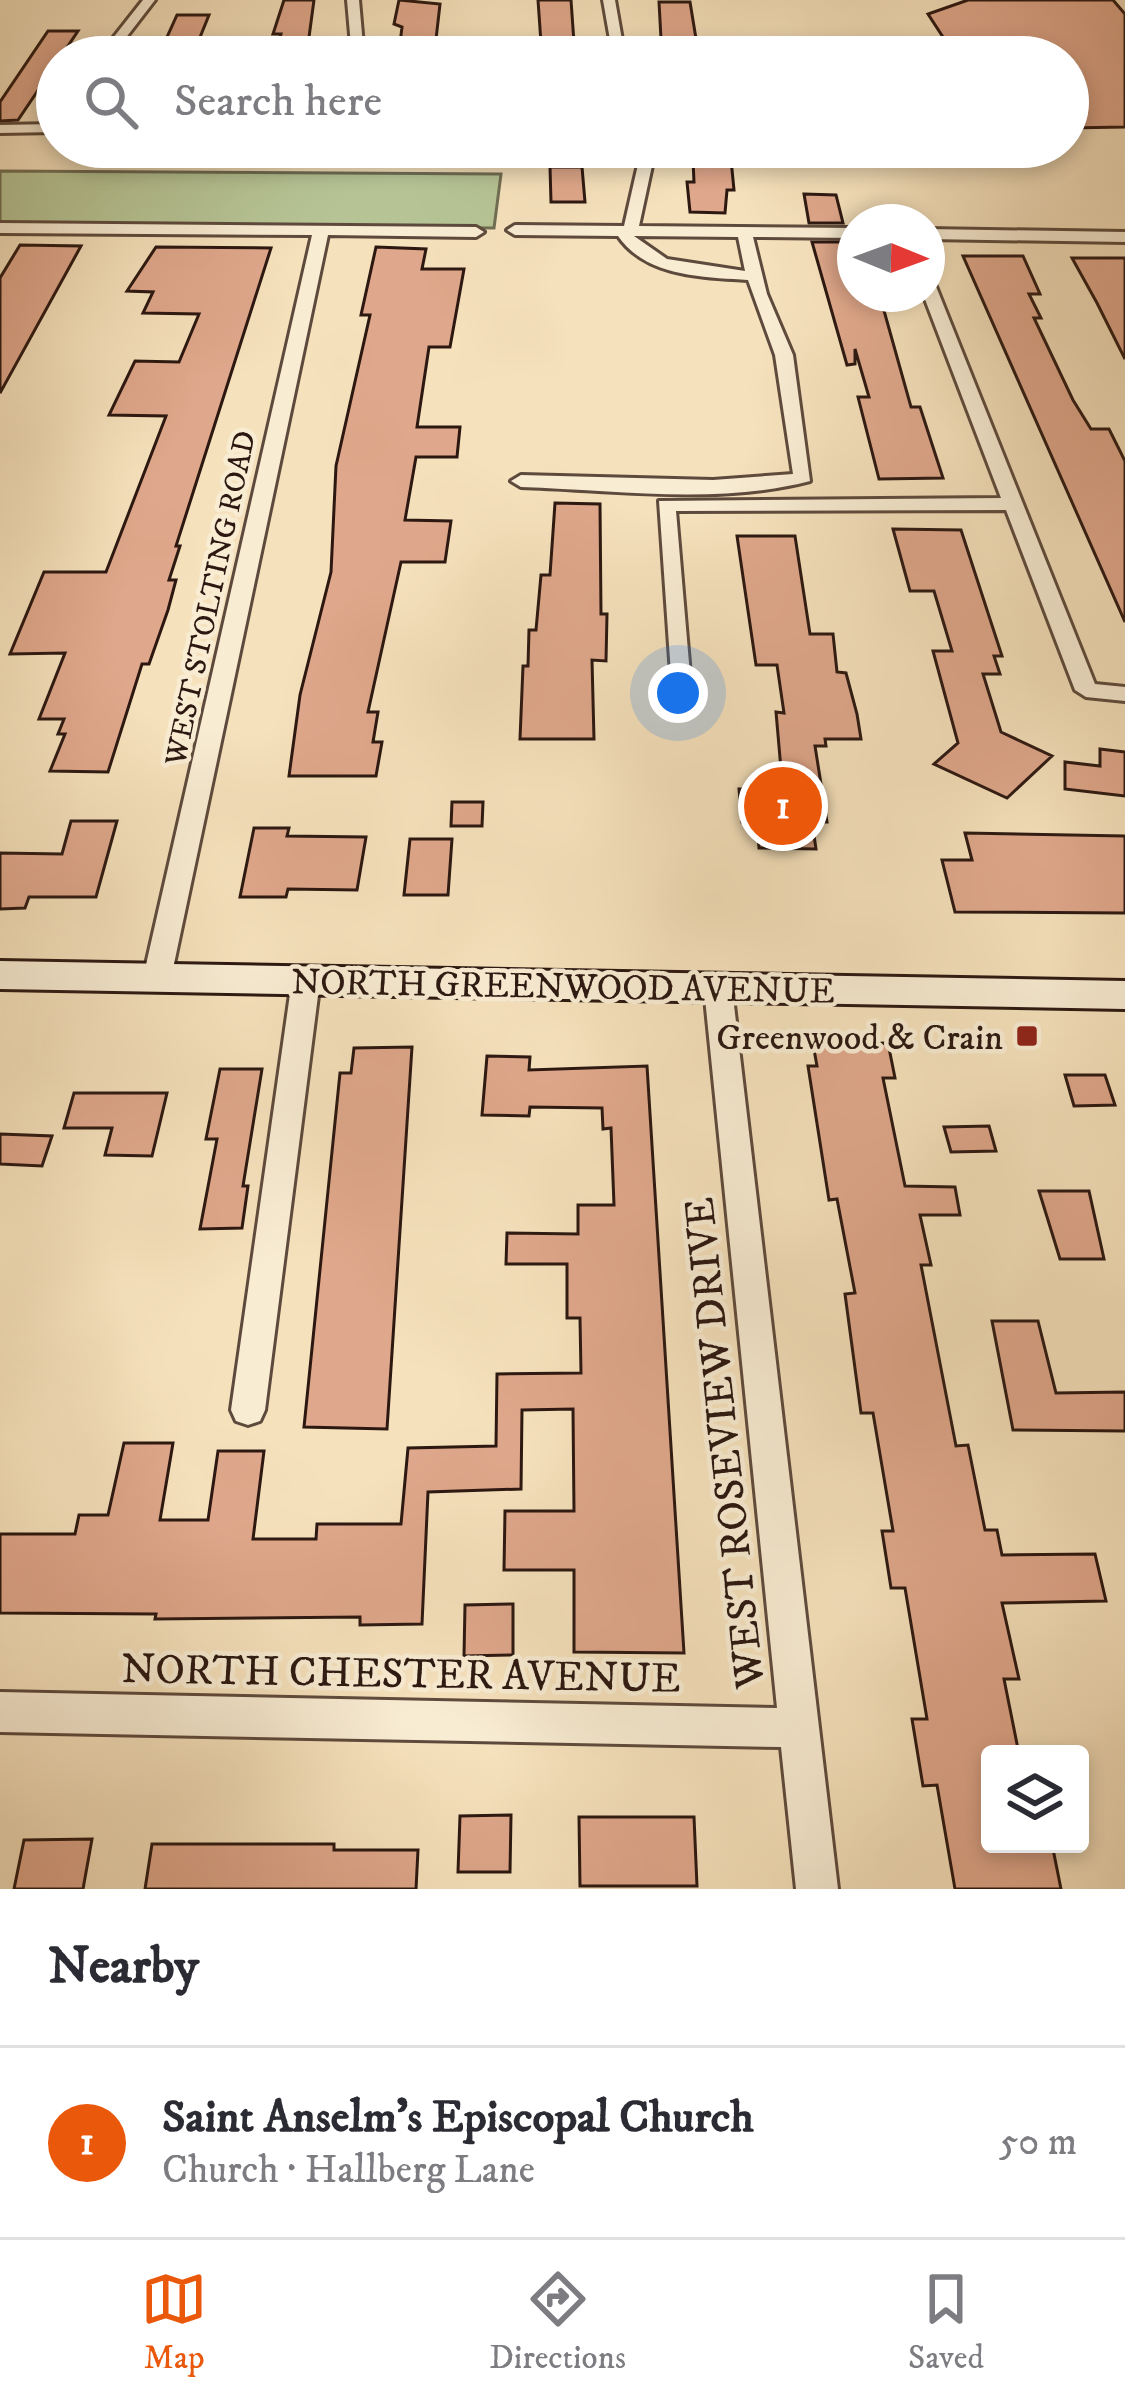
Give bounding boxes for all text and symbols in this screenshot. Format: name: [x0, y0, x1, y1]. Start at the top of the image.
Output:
search box: [36, 36, 1089, 168]
icon: search: [78, 69, 144, 135]
text: Search here: [174, 74, 382, 130]
north arrow: [837, 204, 945, 312]
street label: WEST STOLTING ROAD: [158, 428, 265, 770]
your location: [648, 663, 708, 723]
pin: 1: [744, 761, 822, 851]
street label: NORTH GREENWOOD AVENUE: [291, 960, 835, 1015]
place label: Greenwood & Crain: [716, 1016, 1003, 1061]
marker: Greenwood & Crain: [1014, 1023, 1040, 1049]
street label: WEST ROSEVIEW DRIVE: [674, 1194, 778, 1692]
street label: NORTH CHESTER AVENUE: [121, 1644, 681, 1706]
map controls: [981, 1745, 1089, 1853]
button: layers: [981, 1745, 1089, 1853]
text: Nearby: [48, 1935, 199, 1999]
text: Saint Anselm's Episcopal Church: [162, 2090, 754, 2146]
text: 1: [80, 2118, 94, 2167]
text: 50 m: [999, 2118, 1077, 2167]
text: Church · Hallberg Lane: [162, 2146, 535, 2195]
tab: Map: [141, 2266, 207, 2379]
tab: Directions: [489, 2266, 626, 2379]
tab: Saved: [908, 2266, 984, 2379]

